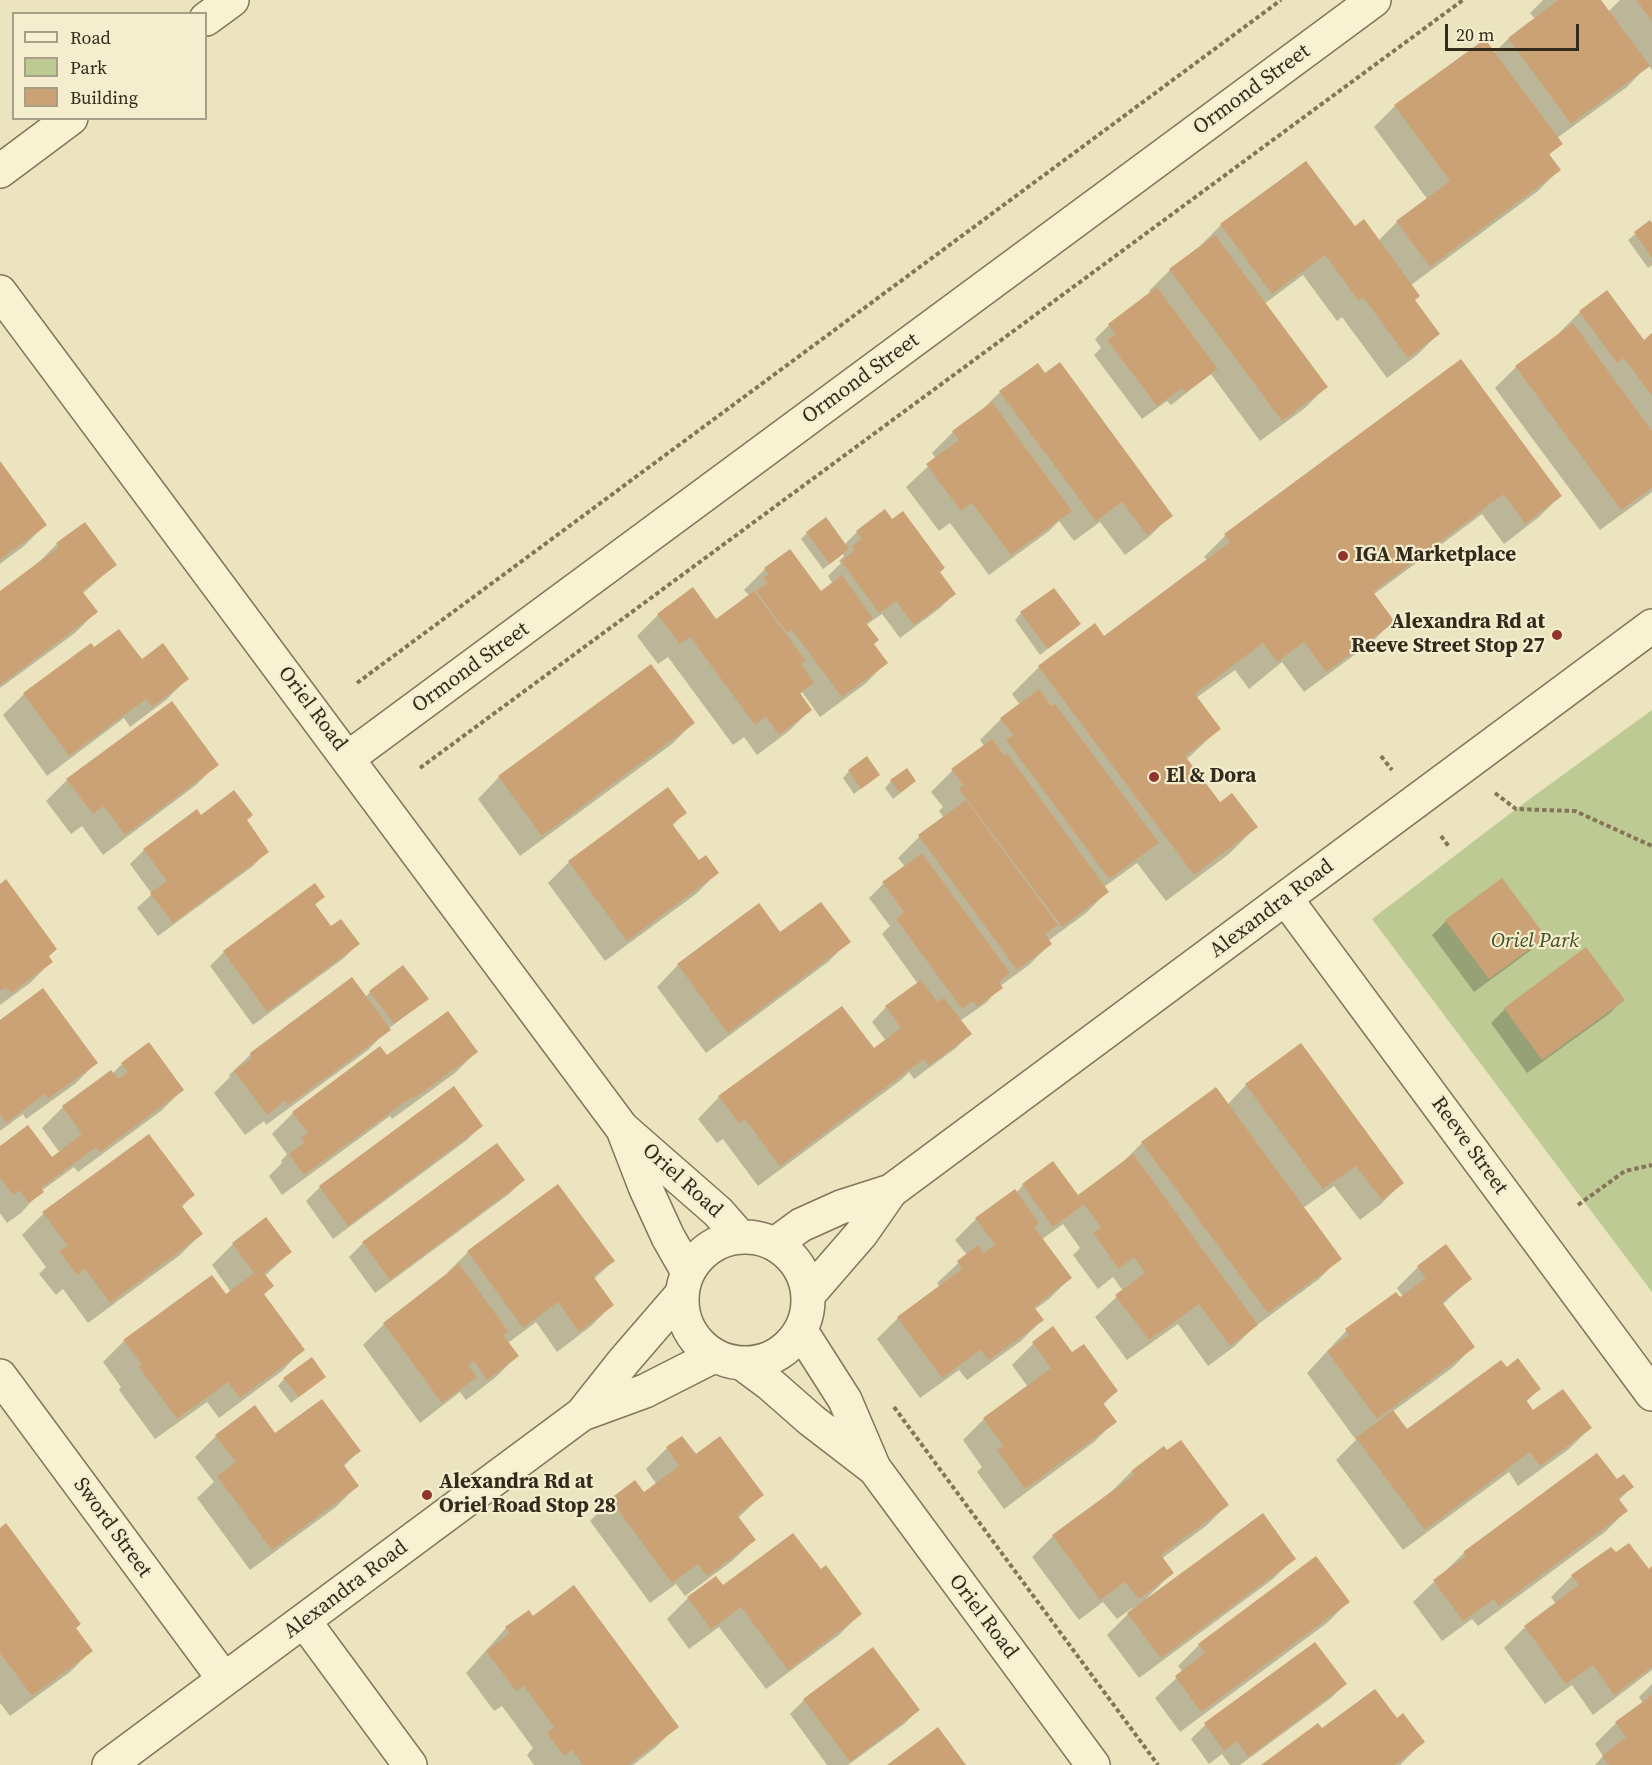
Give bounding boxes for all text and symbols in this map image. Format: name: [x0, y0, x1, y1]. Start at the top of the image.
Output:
legend: [12, 12, 207, 120]
scale bar: [1448, 12, 1582, 50]
text: 20 m: [1456, 22, 1494, 47]
text: Road: [70, 25, 111, 50]
street label: Ormond Street: [1189, 39, 1315, 141]
text: Park: [70, 55, 107, 80]
text: Building: [70, 85, 138, 110]
street label: Ormond Street: [798, 328, 924, 430]
place label: IGA Marketplace: [1355, 543, 1516, 569]
marker: IGA Marketplace: [1336, 549, 1350, 563]
place label: Alexandra Rd at Reeve Street Stop 27: [1351, 610, 1545, 660]
street label: Ormond Street: [408, 617, 534, 719]
marker: Alexandra Rd at Reeve Street Stop 27: [1550, 628, 1564, 642]
street label: Oriel Road: [272, 662, 352, 756]
place label: El & Dora: [1166, 764, 1256, 790]
marker: El & Dora: [1147, 770, 1161, 784]
street label: Alexandra Road: [1205, 854, 1339, 964]
park label: Oriel Park: [1491, 929, 1579, 955]
street label: Reeve Street: [1425, 1092, 1513, 1200]
street label: Oriel Road: [637, 1138, 727, 1224]
place label: Alexandra Rd at Oriel Road Stop 28: [439, 1470, 616, 1520]
street label: Sword Street: [67, 1473, 157, 1583]
marker: Alexandra Rd at Oriel Road Stop 28: [420, 1488, 434, 1502]
street label: Alexandra Road: [279, 1535, 413, 1645]
street label: Oriel Road: [943, 1570, 1023, 1664]

